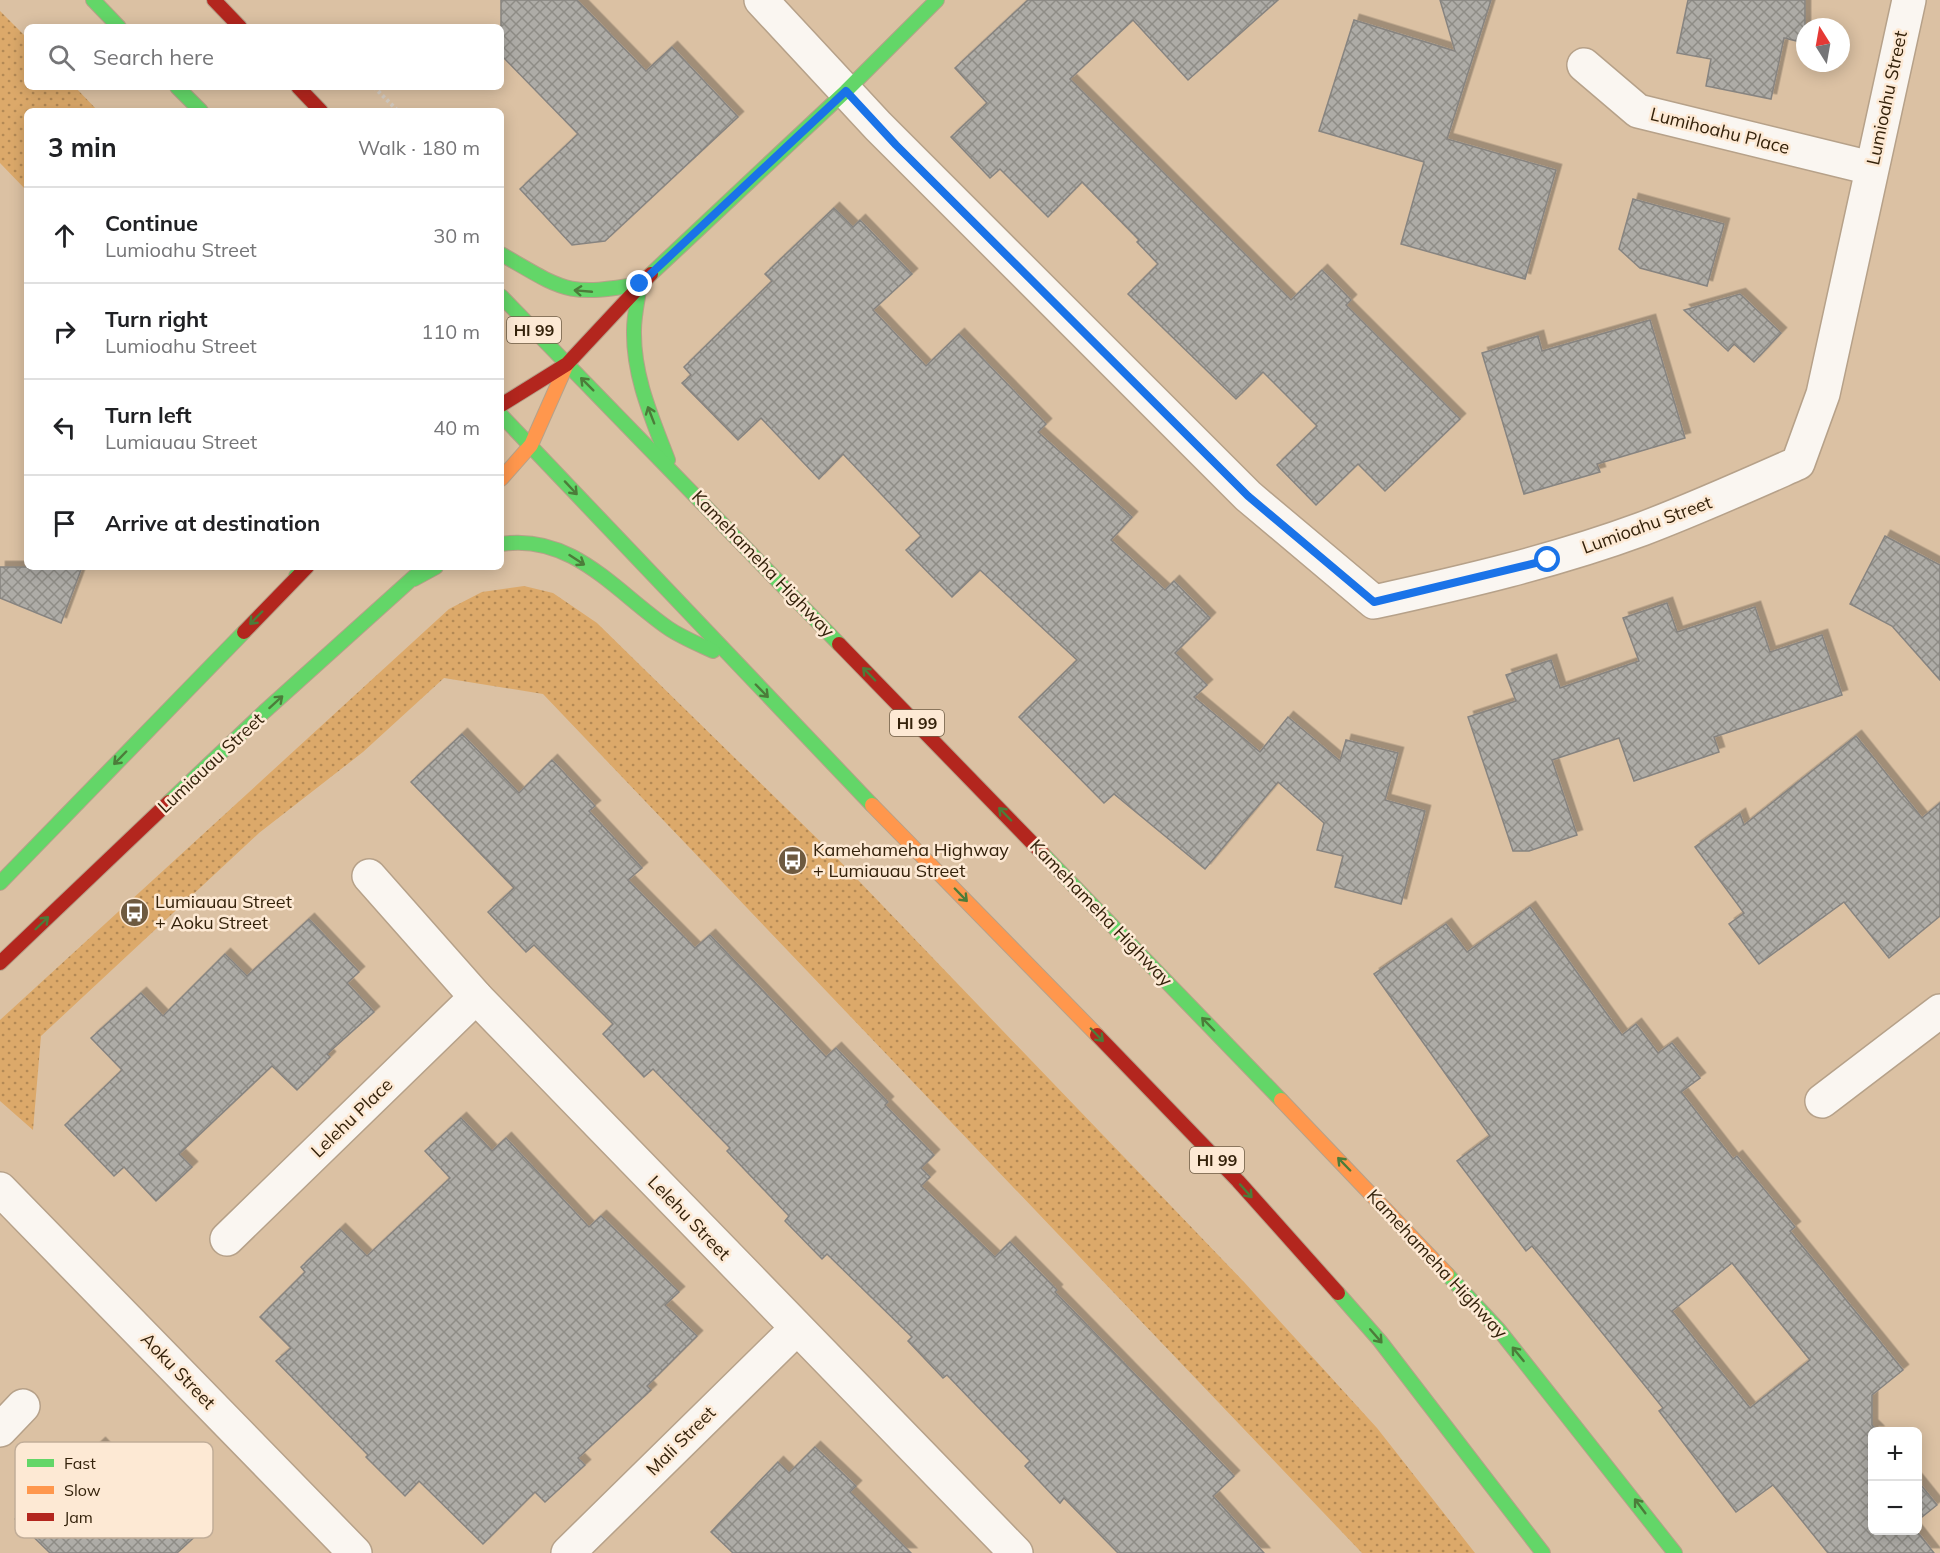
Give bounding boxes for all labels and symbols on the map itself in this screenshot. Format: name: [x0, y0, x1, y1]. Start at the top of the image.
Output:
north arrow: [1796, 18, 1850, 72]
street label: Lumioahu Street: [1861, 29, 1912, 167]
street label: Lumihoahu Place: [1648, 102, 1792, 159]
route end: [626, 270, 652, 296]
one-way arrow: [573, 285, 593, 296]
road number: HI 99: [507, 317, 561, 343]
one-way arrow: [579, 376, 594, 391]
one-way arrow: [645, 407, 656, 425]
one-way arrow: [563, 480, 578, 495]
street label: Kamehameha Highway: [687, 485, 840, 642]
street label: Lumioahu Street: [1579, 490, 1715, 559]
route start: [1534, 546, 1560, 572]
one-way arrow: [568, 553, 585, 566]
one-way arrow: [248, 611, 263, 626]
one-way arrow: [862, 666, 876, 681]
one-way arrow: [755, 683, 769, 698]
one-way arrow: [268, 695, 283, 709]
street label: Lumiauau Street: [153, 708, 269, 818]
road number: HI 99: [890, 710, 944, 736]
one-way arrow: [113, 751, 128, 766]
one-way arrow: [998, 806, 1012, 821]
street label: Kamehameha Highway: [1025, 834, 1178, 991]
place label: Kamehameha Highway + Lumiauau Street: [813, 838, 1009, 882]
bus stop icon: Kamehameha Highway + Lumiauau Street: [776, 844, 808, 876]
one-way arrow: [954, 887, 968, 902]
place label: Lumiauau Street + Aoku Street: [155, 890, 292, 934]
bus stop icon: Lumiauau Street + Aoku Street: [118, 896, 150, 928]
one-way arrow: [35, 915, 50, 930]
one-way arrow: [1201, 1016, 1216, 1031]
one-way arrow: [1089, 1027, 1103, 1042]
street label: Lelehu Place: [306, 1073, 397, 1162]
road number: HI 99: [1190, 1147, 1244, 1173]
one-way arrow: [1336, 1157, 1351, 1172]
street label: Lelehu Street: [643, 1170, 735, 1265]
one-way arrow: [1239, 1183, 1253, 1198]
street label: Kamehameha Highway: [1362, 1184, 1513, 1343]
street label: Aoku Street: [136, 1328, 221, 1414]
one-way arrow: [1369, 1329, 1383, 1344]
one-way arrow: [1512, 1346, 1525, 1362]
street label: Mali Street: [641, 1401, 720, 1480]
legend: [15, 1442, 213, 1538]
text: Fast: [64, 1453, 96, 1473]
text: Slow: [64, 1480, 101, 1500]
one-way arrow: [1634, 1499, 1646, 1515]
text: Jam: [64, 1507, 93, 1527]

